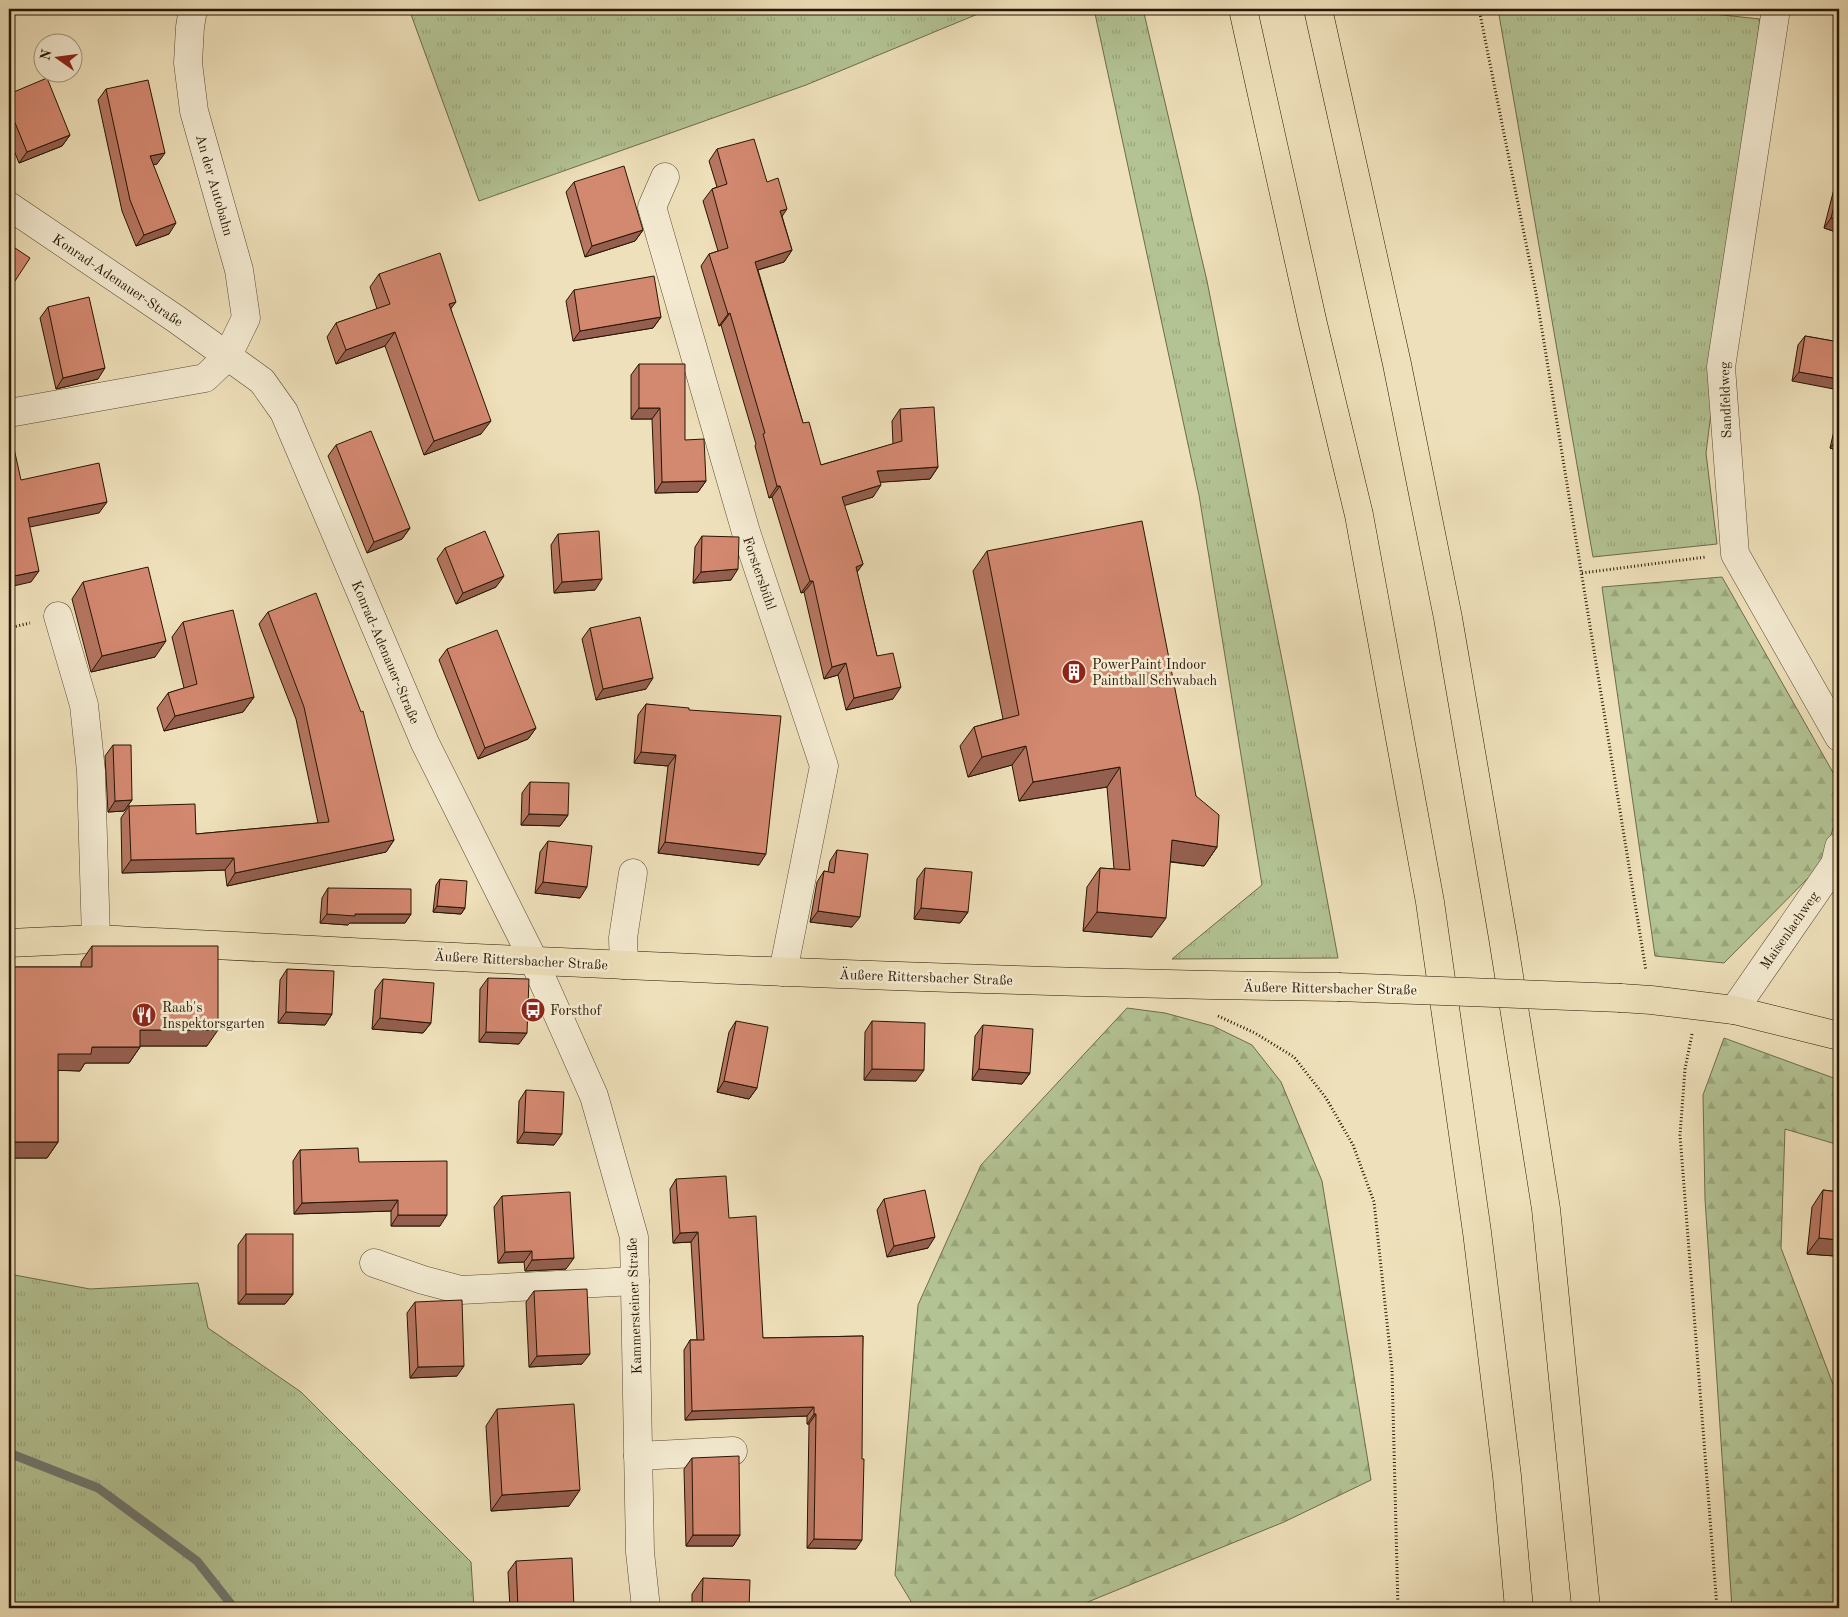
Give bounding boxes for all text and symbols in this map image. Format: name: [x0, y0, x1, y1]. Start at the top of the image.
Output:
north arrow: [32, 32, 82, 82]
text: N: [38, 48, 55, 62]
street label: An der Autobahn: [193, 133, 235, 238]
street label: Konrad-Adenauer-Straße: [50, 232, 185, 330]
street label: Sandfeldweg: [1718, 361, 1734, 439]
street label: Forstersbühl: [740, 535, 778, 612]
street label: Konrad-Adenauer-Straße: [349, 579, 422, 726]
place label: PowerPaint Indoor Paintball Schwabach: [1092, 658, 1218, 688]
building icon: PowerPaint Indoor Paintball Schwabach: [1061, 659, 1087, 685]
street label: Maisenlachweg: [1758, 889, 1822, 972]
street label: Äußere Rittersbacher Straße: [434, 946, 608, 973]
street label: Äußere Rittersbacher Straße: [839, 965, 1013, 988]
street label: Äußere Rittersbacher Straße: [1243, 977, 1417, 998]
bus stop icon: Forsthof: [520, 997, 546, 1023]
place label: Raab's Inspektorsgarten: [162, 1001, 265, 1031]
restaurant icon: Raab's Inspektorsgarten: [131, 1002, 157, 1028]
place label: Forsthof: [550, 1004, 603, 1018]
street label: Kammersteiner Straße: [626, 1237, 644, 1375]

